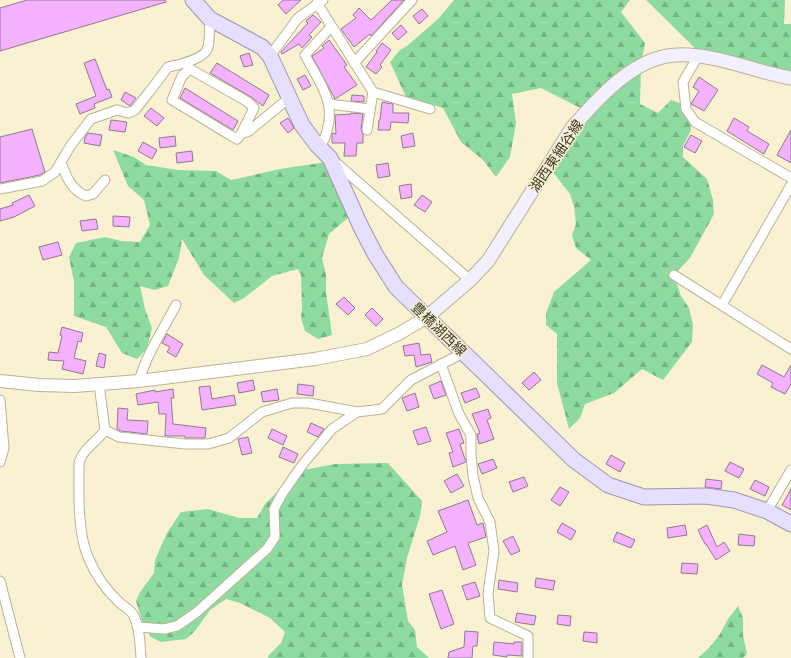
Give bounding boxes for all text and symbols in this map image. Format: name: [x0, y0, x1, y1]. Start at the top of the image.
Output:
street label: 湖西東細谷線: [525, 116, 587, 196]
street label: 豊橋湖西線: [408, 298, 470, 360]

